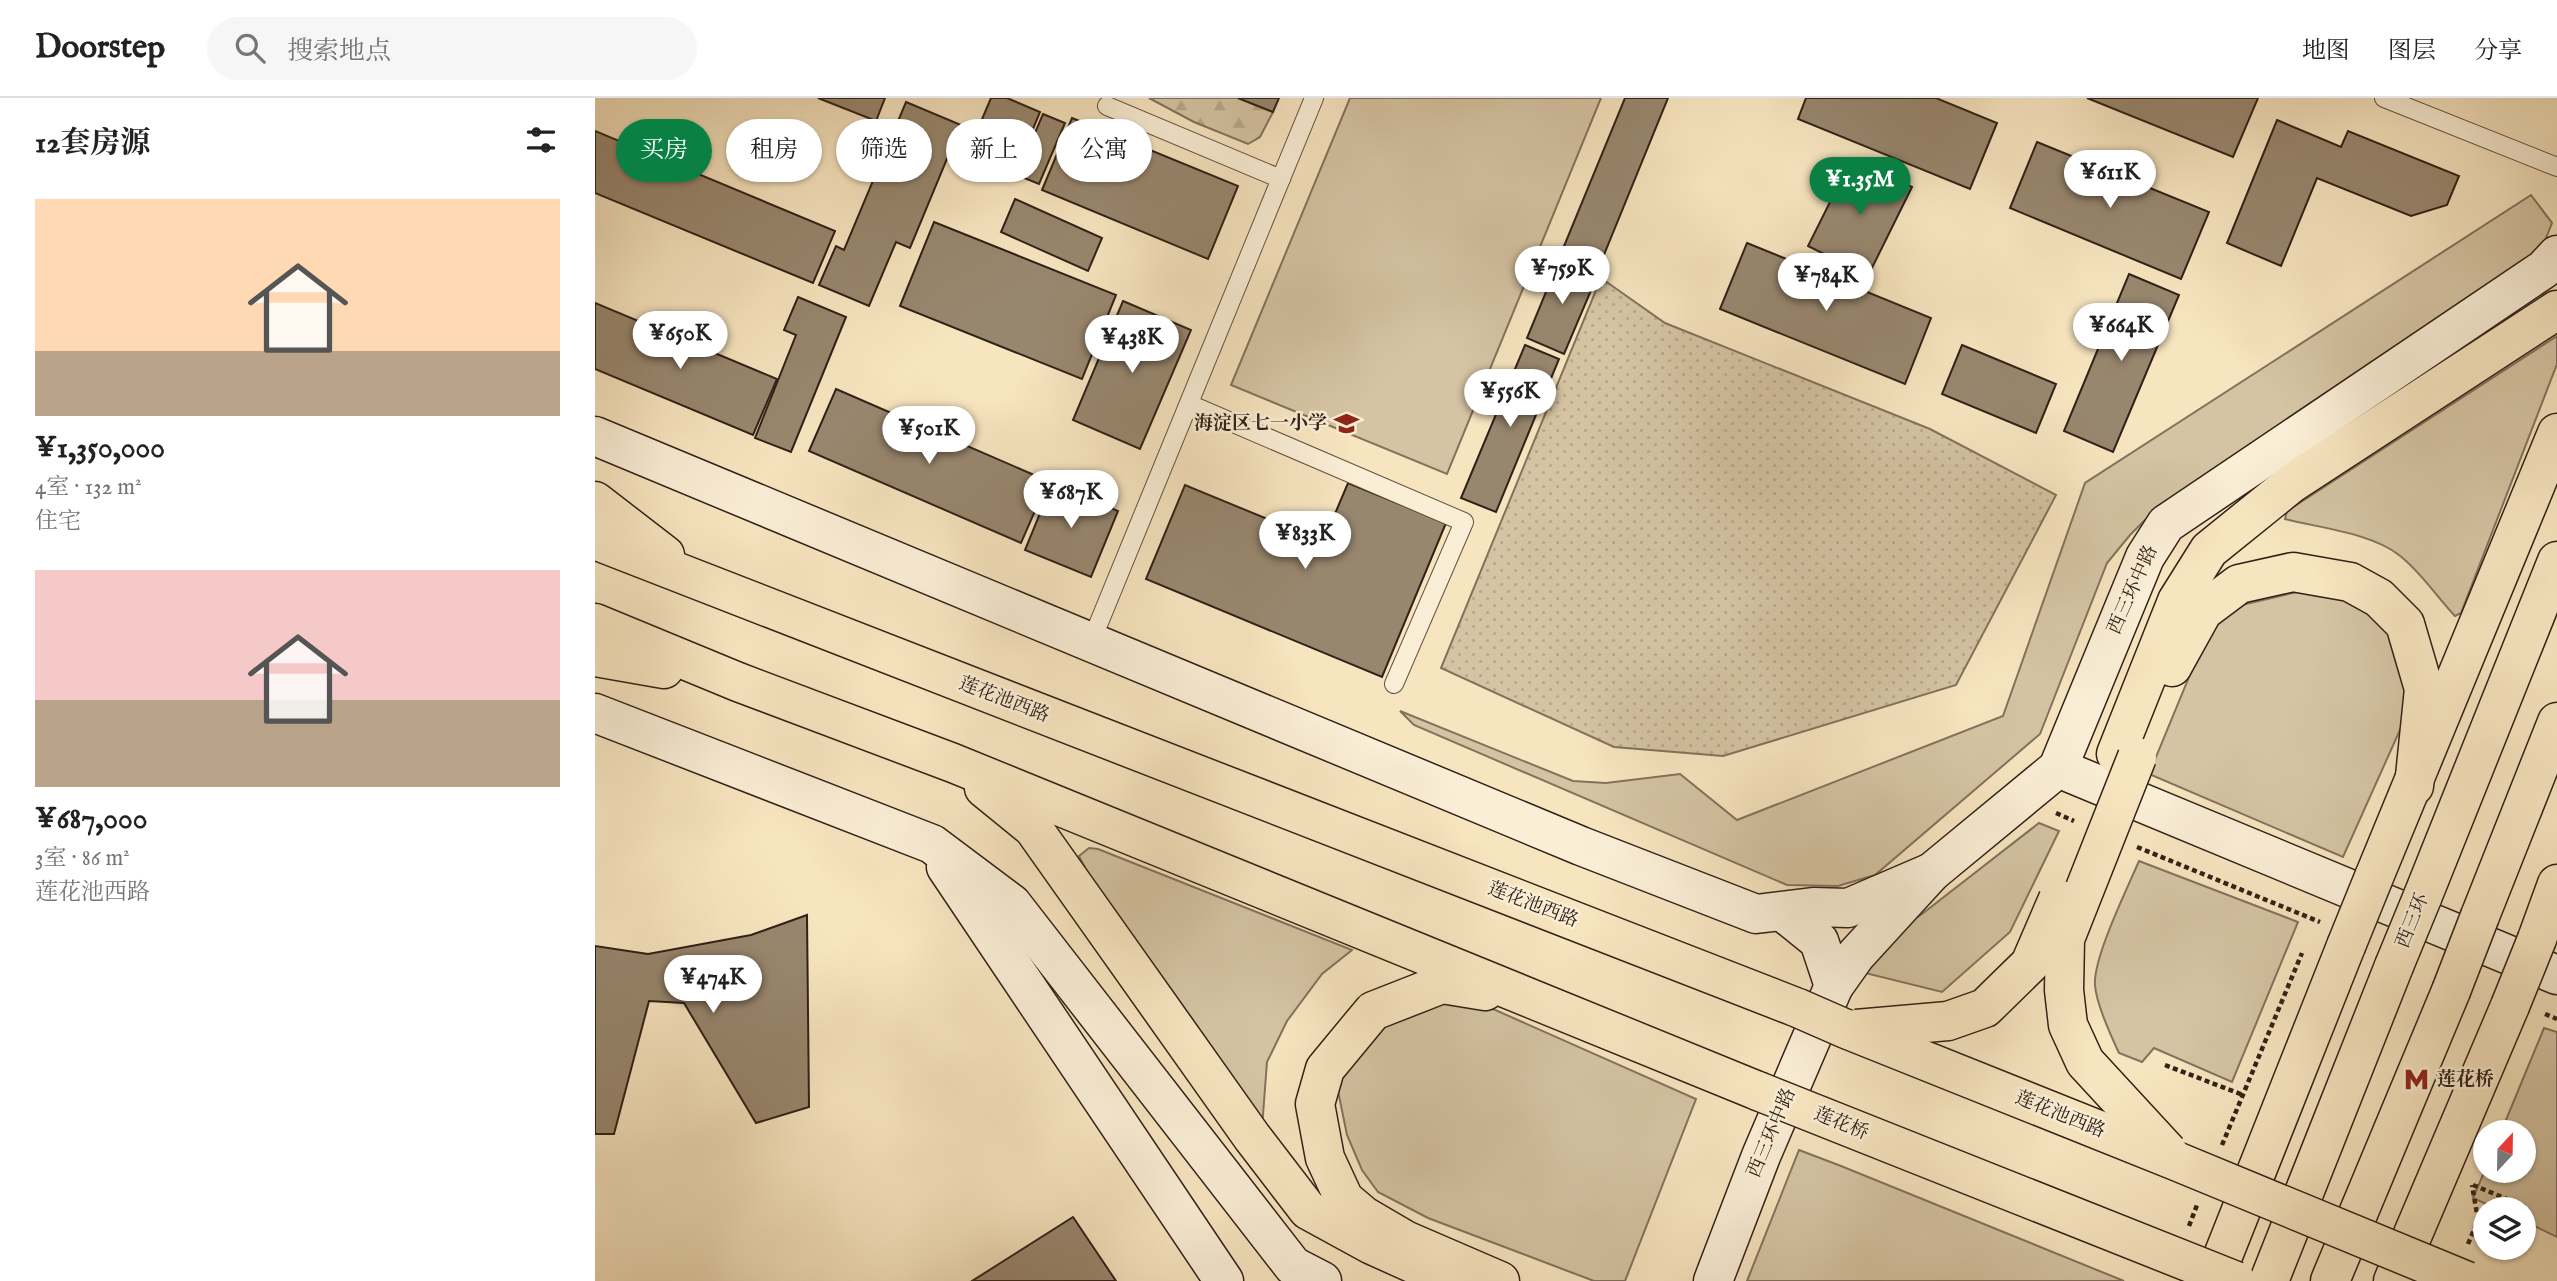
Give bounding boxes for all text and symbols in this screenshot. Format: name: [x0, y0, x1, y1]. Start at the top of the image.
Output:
search box: [207, 17, 697, 80]
text: Doorstep: [35, 27, 165, 69]
icon: search: [231, 29, 269, 67]
text: 搜索地点: [287, 35, 391, 68]
text: 地图: [2302, 36, 2350, 67]
text: 图层: [2388, 36, 2436, 67]
text: 分享: [2474, 36, 2522, 67]
chip: 买房: [616, 119, 712, 182]
chip: 租房: [726, 119, 822, 182]
chip: 筛选: [836, 119, 932, 182]
chip: 新上: [946, 119, 1042, 182]
chip: 公寓: [1056, 119, 1152, 182]
icon: filters: [522, 121, 560, 159]
text: 12套房源: [35, 125, 150, 163]
pin: ¥611K: [2061, 150, 2159, 210]
pin: ¥1.35M: [1803, 158, 1917, 217]
text: ¥611K: [2080, 158, 2140, 187]
text: ¥1.35M: [1826, 165, 1894, 194]
icon: home: [235, 245, 361, 371]
pin: ¥759K: [1513, 246, 1611, 306]
text: ¥759K: [1531, 254, 1593, 283]
pin: ¥784K: [1777, 254, 1875, 313]
text: ¥784K: [1794, 261, 1858, 290]
pin: ¥664K: [2072, 303, 2170, 363]
text: ¥664K: [2089, 311, 2153, 340]
pin: ¥650K: [631, 312, 729, 371]
pin: ¥438K: [1083, 316, 1181, 375]
text: ¥650K: [649, 319, 711, 348]
text: ¥438K: [1101, 323, 1163, 352]
pin: ¥556K: [1461, 370, 1559, 429]
text: ¥556K: [1480, 377, 1540, 406]
pin: ¥501K: [880, 406, 978, 466]
school or university icon: 海淀区七一小学: [1333, 410, 1361, 438]
place label: 海淀区七一小学: [1194, 412, 1327, 436]
text: ¥501K: [898, 414, 960, 443]
text: ¥1,350,000: [35, 430, 165, 468]
pin: ¥687K: [1022, 470, 1120, 530]
text: 4室 · 132 m²: [35, 473, 142, 502]
text: ¥687K: [1040, 478, 1102, 507]
text: 住宅: [35, 507, 81, 536]
pin: ¥833K: [1256, 512, 1354, 571]
text: ¥833K: [1275, 519, 1335, 548]
street label: 西三环中路: [2103, 542, 2163, 638]
icon: home: [235, 616, 361, 742]
street label: 莲花池西路: [955, 672, 1053, 728]
text: ¥687,000: [35, 801, 148, 839]
text: 3室 · 86 m²: [35, 844, 130, 873]
street label: 莲花池西路: [1484, 877, 1582, 933]
text: 莲花池西路: [35, 878, 150, 907]
street label: 西三环: [2391, 890, 2435, 952]
pin: ¥474K: [664, 956, 762, 1015]
text: ¥474K: [680, 963, 746, 992]
metro station icon: 莲花桥: [2403, 1066, 2431, 1094]
place label: 莲花桥: [2437, 1068, 2494, 1092]
street label: 西三环中路: [1742, 1085, 1802, 1181]
street label: 莲花池西路: [2011, 1086, 2109, 1144]
street label: 莲花桥: [1810, 1102, 1872, 1146]
north arrow: [2473, 1120, 2536, 1183]
map controls: [2473, 1120, 2536, 1260]
button: layers: [2473, 1197, 2536, 1260]

